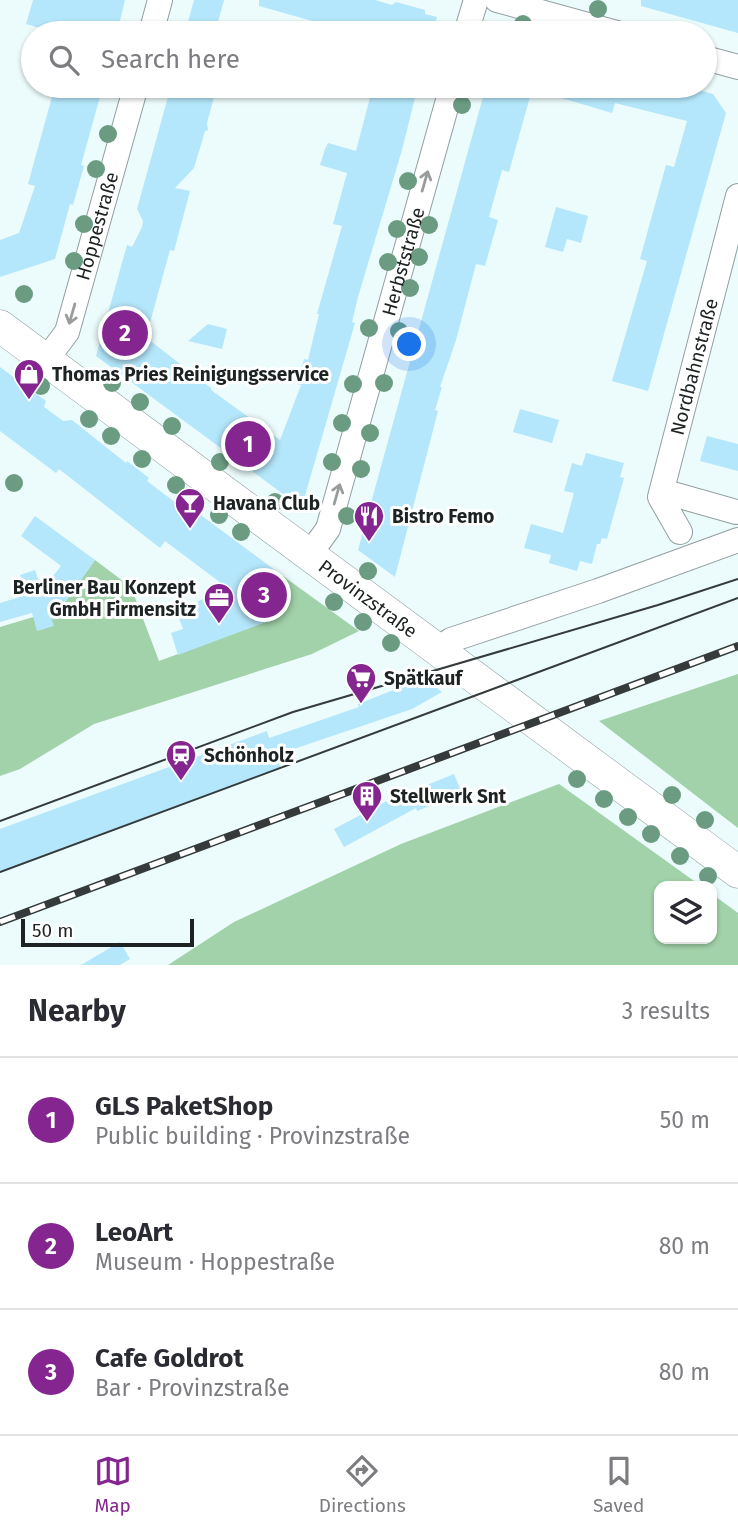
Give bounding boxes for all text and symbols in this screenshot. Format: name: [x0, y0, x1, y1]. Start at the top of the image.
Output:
search box: [21, 21, 717, 98]
icon: search: [45, 41, 83, 79]
text: Search here: [101, 44, 240, 75]
street label: Hoppestraße: [71, 169, 123, 283]
one-way arrow: [419, 170, 432, 193]
street label: Herbststraße: [377, 204, 429, 319]
street label: Nordbahnstraße: [665, 296, 723, 437]
one-way arrow: [64, 302, 77, 324]
pin: 2: [102, 307, 148, 359]
your location: [392, 327, 426, 361]
shop icon: Thomas Pries Reinigungsservice: [12, 357, 46, 401]
place label: Thomas Pries Reinigungsservice: [52, 363, 329, 386]
pin: 1: [225, 418, 271, 470]
one-way arrow: [331, 484, 344, 506]
bar icon: Havana Club: [173, 486, 207, 530]
place label: Havana Club: [213, 492, 320, 515]
restaurant icon: Bistro Femo: [352, 499, 386, 543]
place label: Bistro Femo: [392, 505, 494, 528]
street label: Provinzstraße: [314, 554, 422, 642]
pin: 3: [241, 569, 287, 621]
place label: Berliner Bau Konzept GmbH Firmensitz: [13, 576, 197, 621]
office icon: Berliner Bau Konzept GmbH Firmensitz: [202, 581, 236, 625]
supermarket icon: Spätkauf: [344, 661, 378, 705]
place label: Spätkauf: [384, 667, 464, 690]
station icon: Schönholz: [164, 738, 198, 782]
place label: Schönholz: [204, 744, 294, 767]
building icon: Stellwerk Snt: [350, 779, 384, 823]
place label: Stellwerk Snt: [390, 785, 507, 808]
map controls: [654, 881, 717, 944]
button: layers: [654, 881, 717, 944]
scale bar: [21, 916, 194, 948]
text: 50 m: [32, 919, 73, 942]
text: Nearby: [28, 993, 126, 1029]
text: 3 results: [622, 997, 710, 1025]
text: GLS PaketShop: [95, 1091, 273, 1122]
text: 1: [46, 1106, 56, 1134]
text: 50 m: [660, 1106, 710, 1134]
text: Public building · Provinzstraße: [95, 1122, 410, 1150]
text: LeoArt: [95, 1217, 173, 1248]
text: 2: [45, 1232, 57, 1260]
text: 80 m: [659, 1232, 710, 1260]
text: Museum · Hoppestraße: [95, 1248, 335, 1276]
text: Cafe Goldrot: [95, 1343, 243, 1374]
text: 3: [45, 1358, 57, 1386]
text: 80 m: [659, 1358, 710, 1386]
text: Bar · Provinzstraße: [95, 1374, 290, 1402]
tab: Map: [94, 1452, 132, 1517]
tab: Directions: [319, 1452, 406, 1517]
tab: Saved: [593, 1452, 644, 1517]

